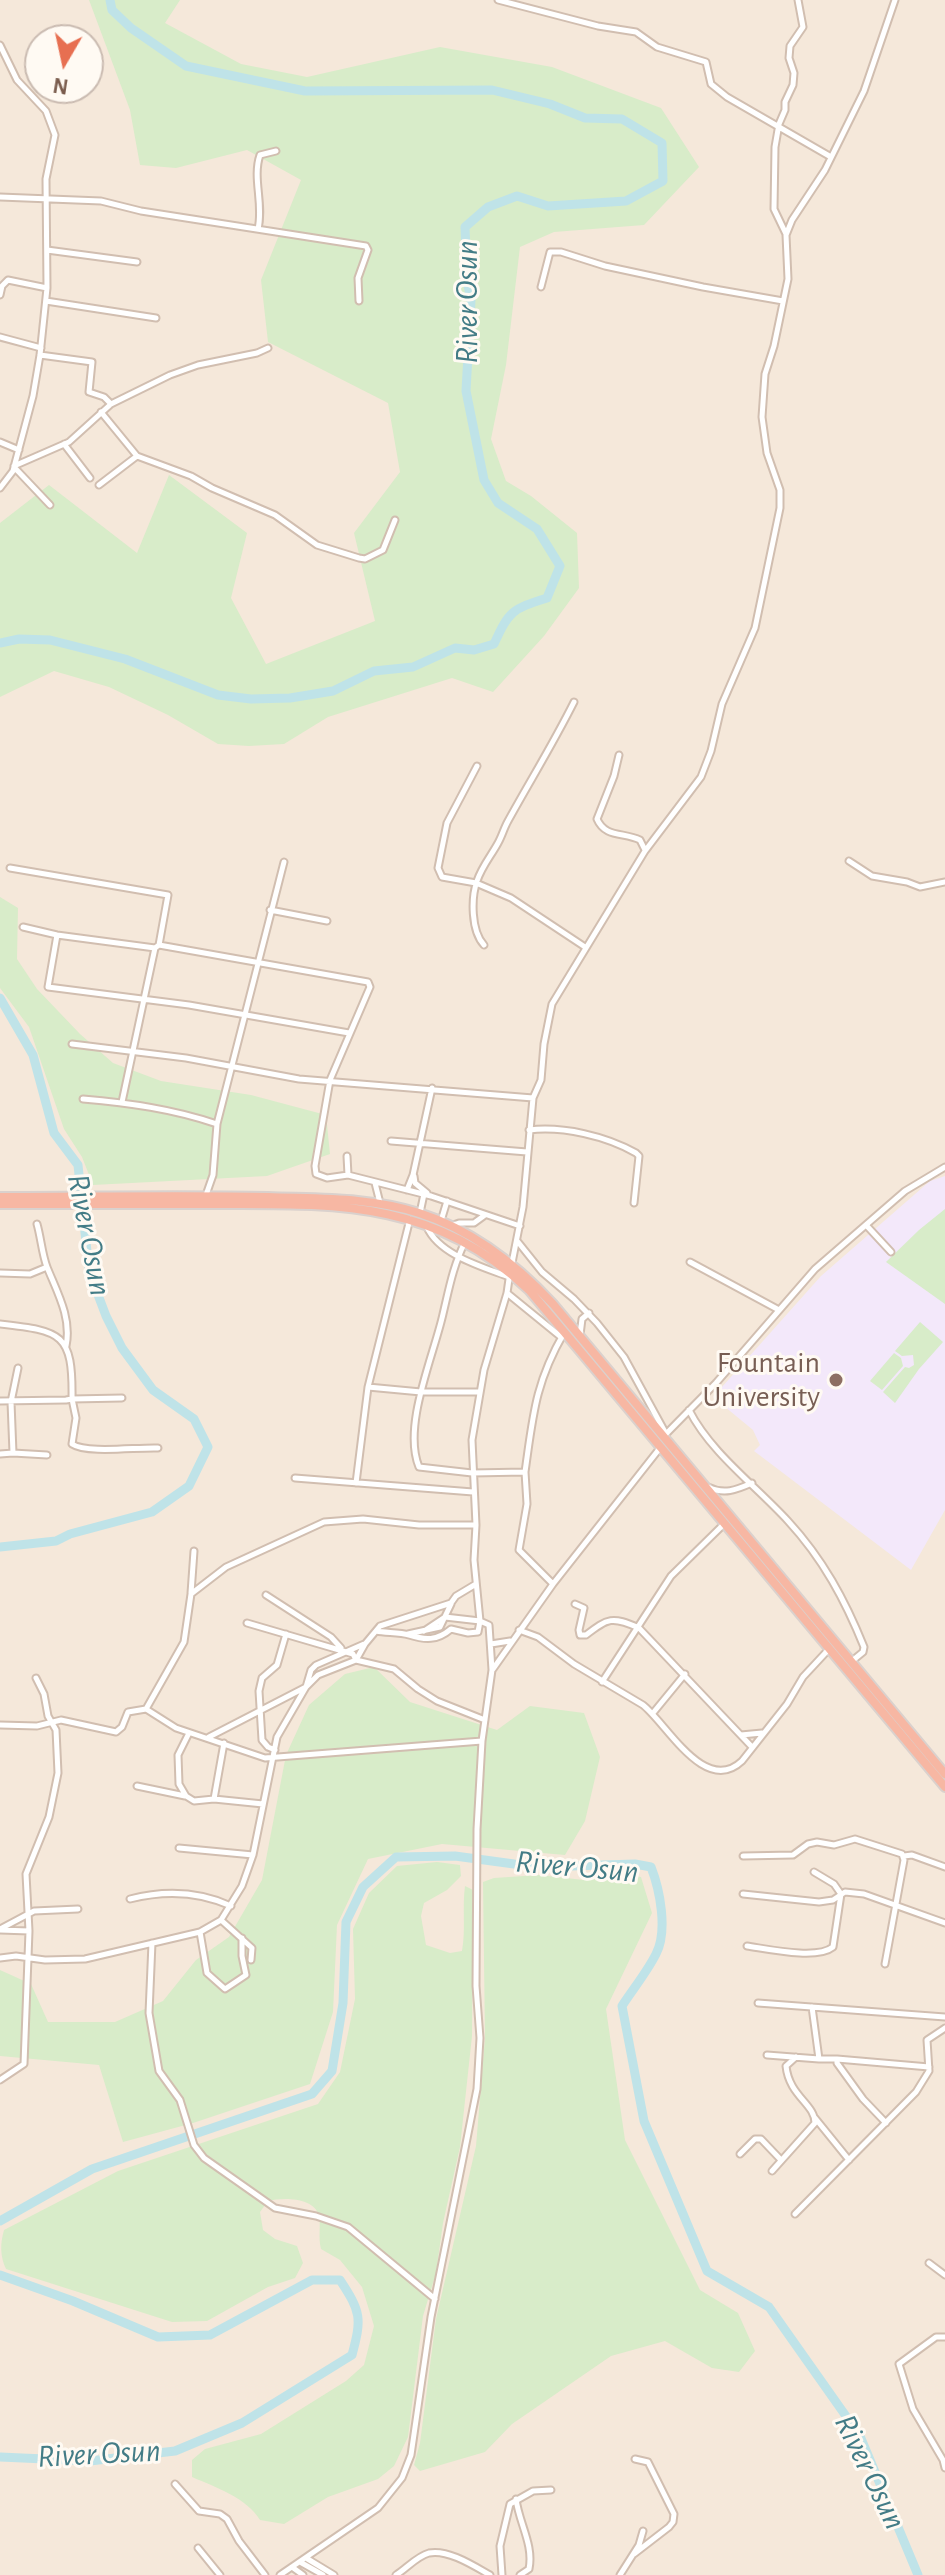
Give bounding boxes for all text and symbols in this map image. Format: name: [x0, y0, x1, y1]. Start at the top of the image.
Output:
north arrow: [24, 24, 104, 104]
text: N: [51, 74, 70, 98]
water label: River Osun: [448, 240, 486, 364]
water label: River Osun: [58, 1171, 120, 1299]
place label: Fountain University: [703, 1345, 820, 1416]
marker: Fountain University: [827, 1371, 845, 1389]
water label: River Osun: [514, 1842, 640, 1892]
water label: River Osun: [826, 2408, 914, 2536]
water label: River Osun: [36, 2432, 162, 2476]

